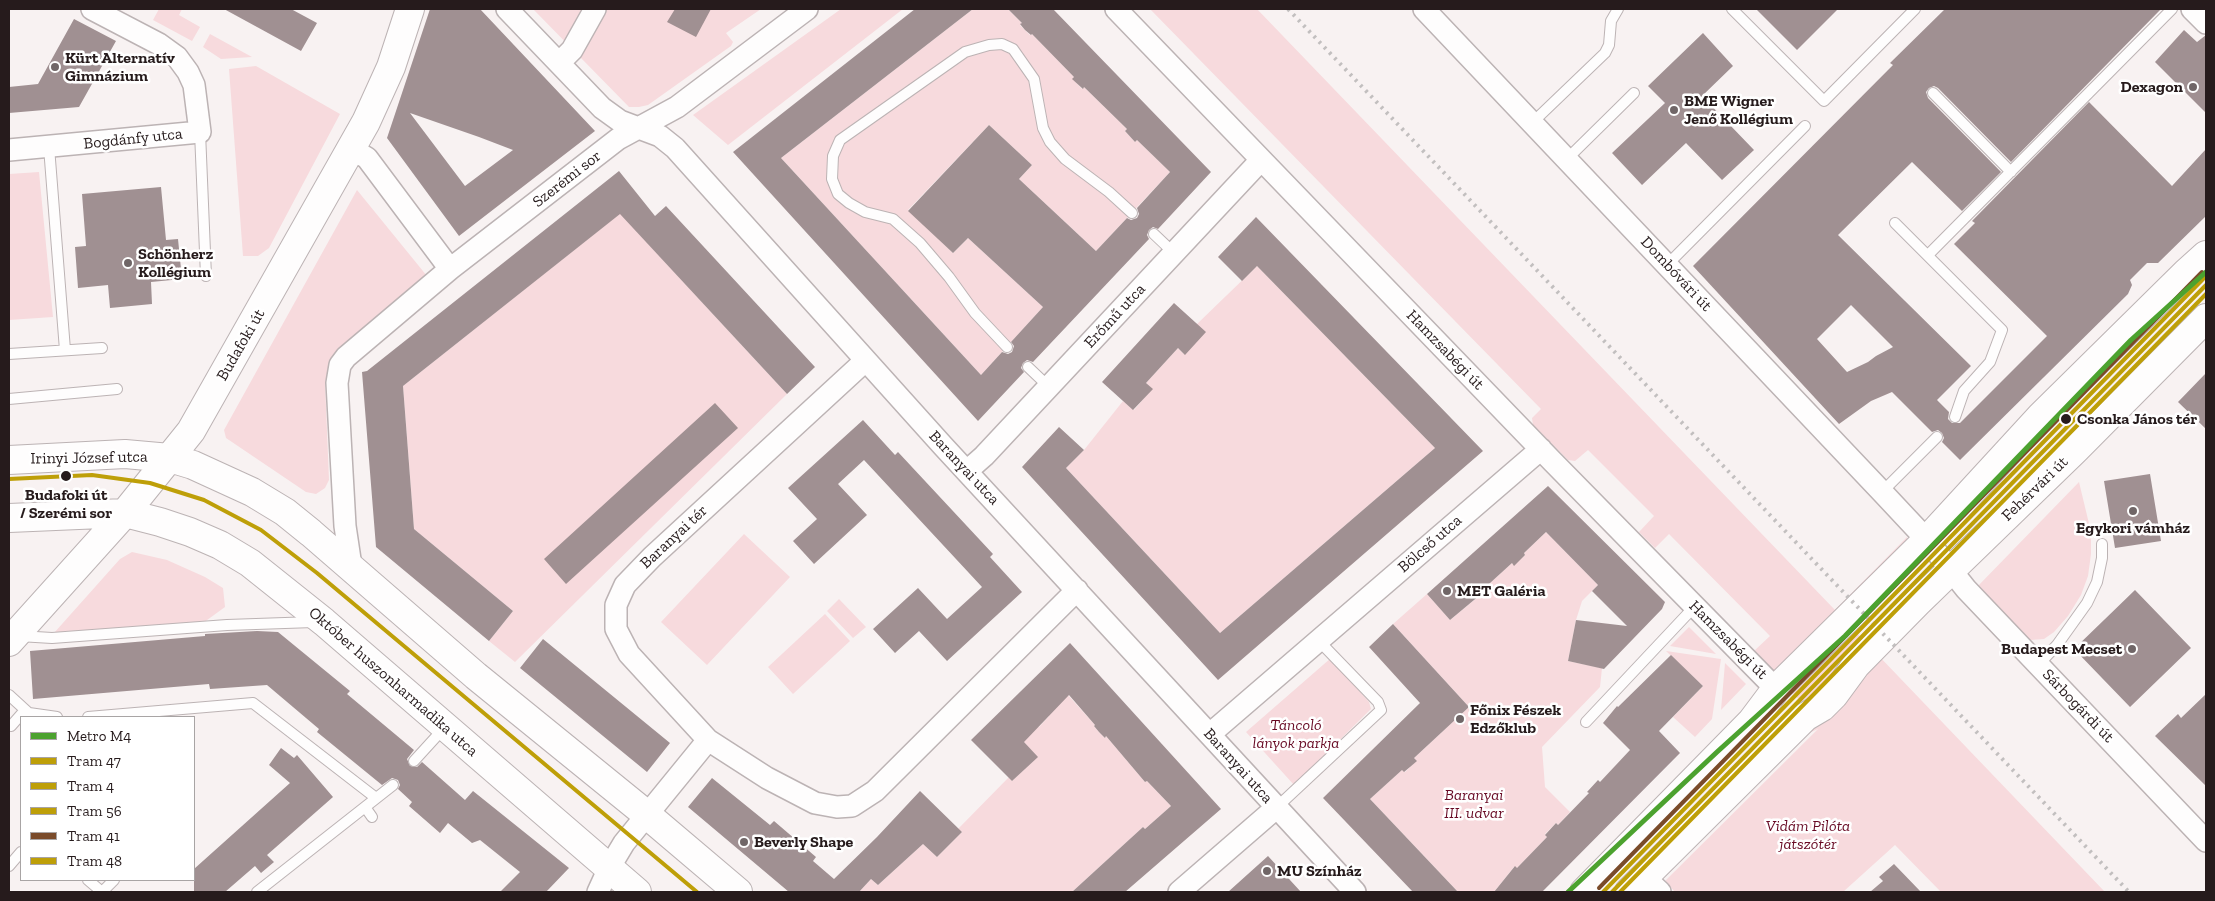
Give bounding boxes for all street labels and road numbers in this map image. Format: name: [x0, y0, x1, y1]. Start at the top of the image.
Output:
street label: Bogdánfy utca: [83, 124, 183, 154]
street label: Szerémi sor: [529, 146, 605, 212]
street label: Dombóvári út: [1636, 233, 1716, 315]
street label: Erőmű utca: [1080, 280, 1150, 352]
street label: Budafoki út: [213, 306, 269, 384]
street label: Hamzsabégi út: [1402, 306, 1488, 394]
street label: Baranyai utca: [925, 427, 1003, 509]
street label: Irinyi József utca: [30, 447, 148, 469]
street label: Fehérvári út: [1998, 453, 2072, 525]
street label: Baranyai tér: [636, 501, 712, 573]
street label: Bölcső utca: [1394, 511, 1466, 577]
street label: Hamzsabégi út: [1685, 597, 1771, 683]
street label: Október huszonharmadika utca: [304, 603, 482, 761]
street label: Sárbogárdi út: [2038, 665, 2118, 747]
street label: Baranyai utca: [1199, 724, 1277, 808]

